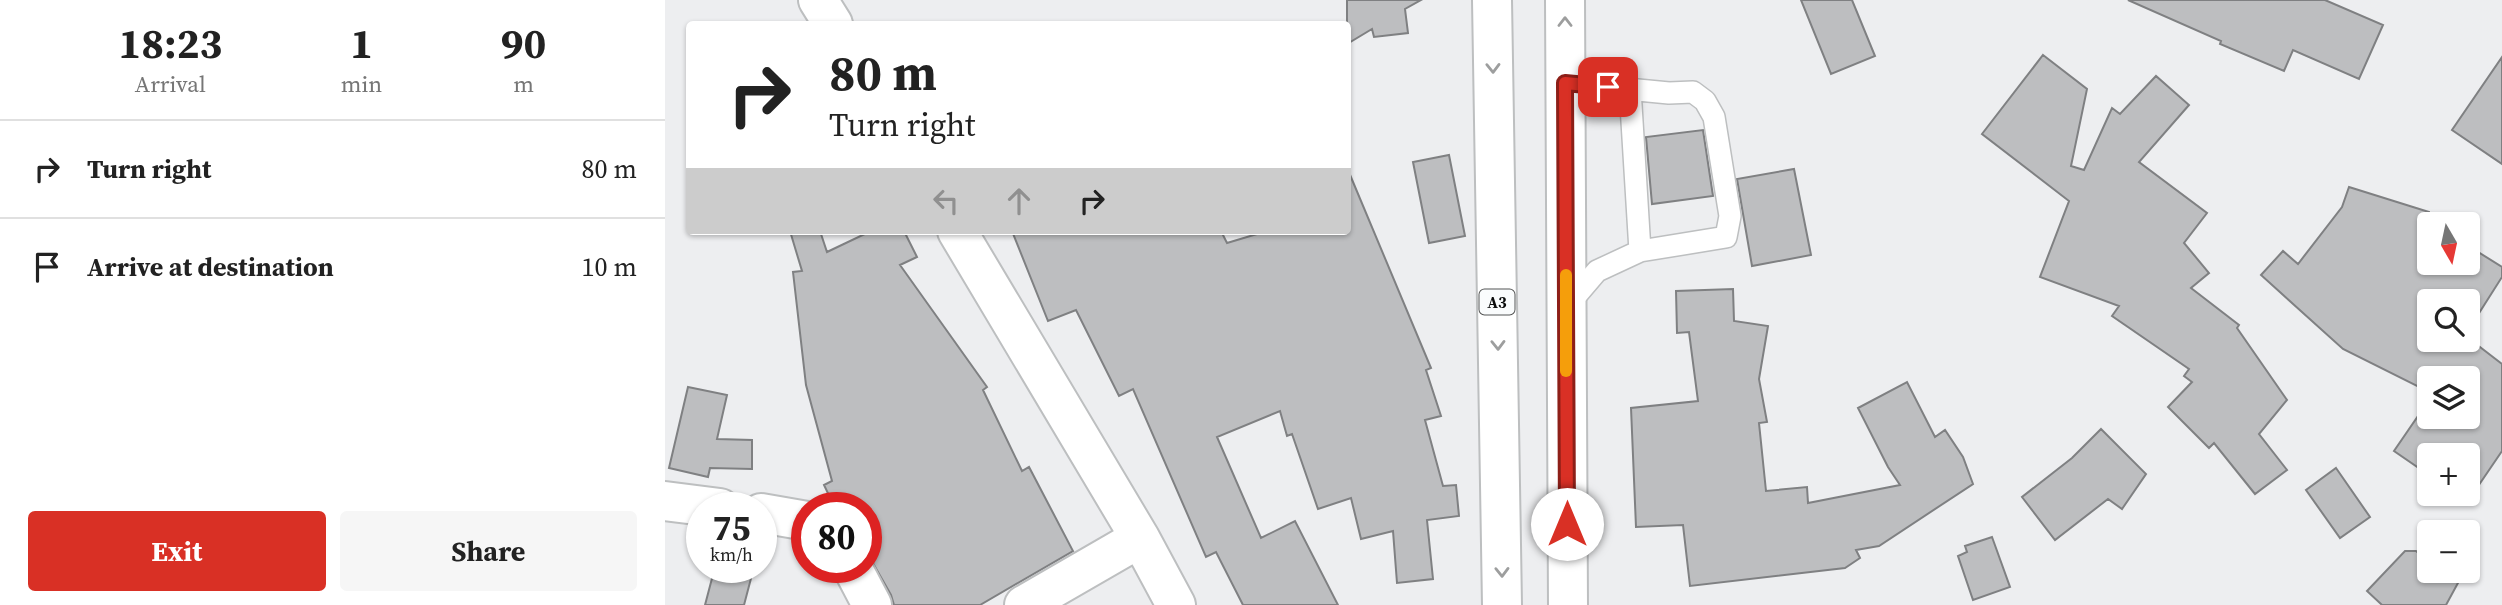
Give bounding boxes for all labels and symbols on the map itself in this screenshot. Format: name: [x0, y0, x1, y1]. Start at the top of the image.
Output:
one-way arrow: [1557, 17, 1573, 27]
pin: [1578, 57, 1638, 117]
one-way arrow: [1485, 63, 1501, 74]
north arrow: [2417, 212, 2480, 275]
road number: A3: [1479, 290, 1515, 314]
one-way arrow: [1490, 340, 1506, 350]
position arrow: [1530, 487, 1604, 561]
speed limit sign: 80: [791, 492, 882, 583]
one-way arrow: [1494, 567, 1509, 578]

